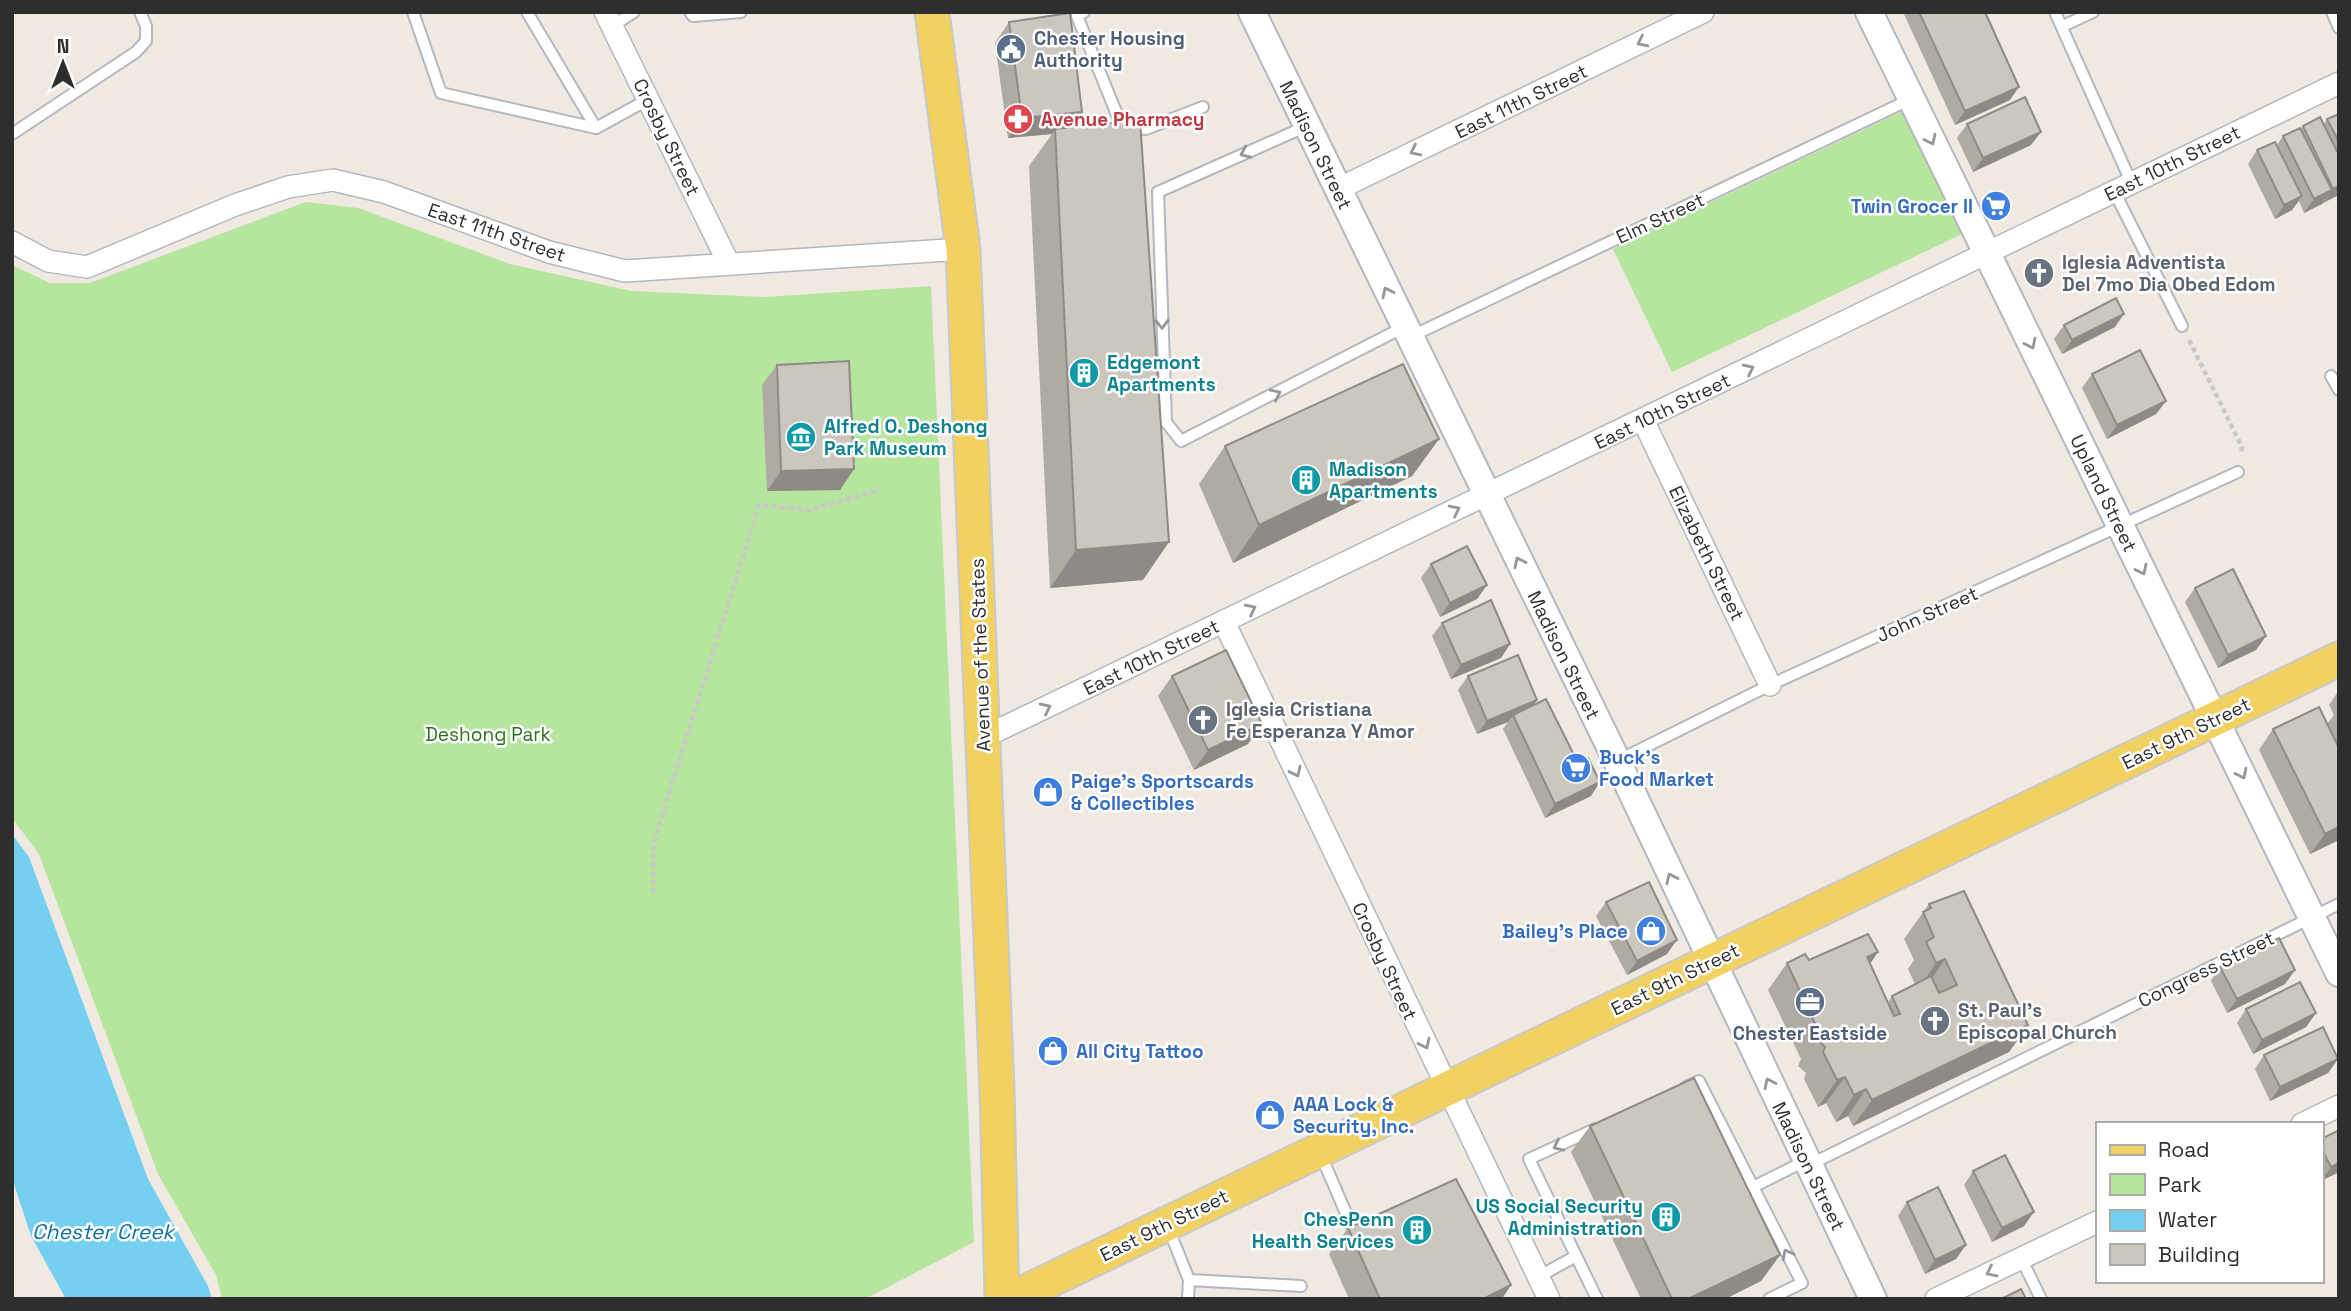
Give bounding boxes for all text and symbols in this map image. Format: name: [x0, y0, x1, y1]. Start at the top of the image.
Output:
place label: Chester Housing Authority: [1034, 26, 1185, 73]
north arrow: [28, 28, 98, 98]
public building icon: Chester Housing Authority: [994, 32, 1028, 66]
text: N: [57, 34, 69, 59]
one-way arrow: [1637, 34, 1649, 48]
street label: East 11th Street: [1451, 59, 1591, 144]
street label: Crosby Street: [627, 74, 706, 200]
street label: Madison Street: [1274, 77, 1358, 214]
pharmacy icon: Avenue Pharmacy: [1001, 102, 1035, 136]
place label: Avenue Pharmacy: [1041, 107, 1205, 132]
street label: East 10th Street: [2100, 120, 2244, 207]
one-way arrow: [1922, 133, 1936, 145]
one-way arrow: [1410, 143, 1422, 157]
one-way arrow: [1239, 145, 1252, 159]
street label: Elm Street: [1612, 187, 1708, 250]
supermarket icon: Twin Grocer II: [1979, 189, 2013, 223]
place label: Twin Grocer II: [1851, 194, 1973, 219]
street label: East 11th Street: [425, 197, 569, 268]
place label: Iglesia Adventista Del 7mo Dia Obed Edom: [2062, 250, 2276, 297]
church icon: Iglesia Adventista Del 7mo Dia Obed Edom: [2022, 256, 2056, 290]
one-way arrow: [1382, 287, 1396, 299]
one-way arrow: [1155, 319, 1170, 330]
one-way arrow: [2022, 337, 2036, 349]
place label: Edgemont Apartments: [1107, 350, 1216, 397]
building icon: Edgemont Apartments: [1067, 356, 1101, 390]
one-way arrow: [1742, 363, 1754, 377]
street label: East 10th Street: [1590, 368, 1734, 455]
one-way arrow: [1269, 388, 1281, 402]
place label: Alfred O. Deshong Park Museum: [824, 414, 988, 461]
museum icon: Alfred O. Deshong Park Museum: [784, 420, 818, 454]
street label: Upland Street: [2064, 431, 2143, 556]
place label: Madison Apartments: [1329, 457, 1438, 504]
building icon: Madison Apartments: [1289, 463, 1323, 497]
street label: Elizabeth Street: [1663, 482, 1750, 625]
one-way arrow: [1448, 504, 1460, 518]
one-way arrow: [1513, 557, 1527, 569]
street label: Avenue of the States: [965, 558, 996, 752]
one-way arrow: [2134, 563, 2148, 575]
street label: John Street: [1872, 581, 1982, 648]
street label: Madison Street: [1522, 587, 1606, 724]
one-way arrow: [1244, 603, 1256, 617]
street label: East 10th Street: [1079, 614, 1223, 701]
street label: East 9th Street: [2118, 692, 2255, 775]
place label: Iglesia Cristiana Fe Esperanza Y Amor: [1226, 697, 1415, 744]
one-way arrow: [1039, 702, 1051, 716]
church icon: Iglesia Cristiana Fe Esperanza Y Amor: [1186, 703, 1220, 737]
park label: Deshong Park: [425, 722, 551, 747]
place label: Buck's Food Market: [1599, 745, 1714, 792]
supermarket icon: Buck's Food Market: [1559, 751, 1593, 785]
one-way arrow: [1287, 765, 1301, 777]
one-way arrow: [2234, 767, 2248, 779]
place label: Paige's Sportscards & Collectibles: [1071, 769, 1254, 816]
shop icon: Paige's Sportscards & Collectibles: [1031, 775, 1065, 809]
one-way arrow: [1665, 872, 1679, 885]
street label: Crosby Street: [1346, 898, 1423, 1024]
shop icon: Bailey's Place: [1634, 914, 1668, 948]
place label: Bailey's Place: [1502, 919, 1628, 944]
street label: Congress Street: [2134, 926, 2279, 1013]
street label: East 9th Street: [1607, 938, 1744, 1021]
office icon: Chester Eastside: [1793, 985, 1827, 1019]
place label: St. Paul's Episcopal Church: [1958, 998, 2117, 1045]
church icon: St. Paul's Episcopal Church: [1918, 1004, 1952, 1038]
place label: Chester Eastside: [1733, 1021, 1887, 1046]
shop icon: All City Tattoo: [1036, 1034, 1070, 1068]
one-way arrow: [1416, 1037, 1430, 1049]
place label: All City Tattoo: [1076, 1039, 1204, 1064]
one-way arrow: [1763, 1078, 1777, 1090]
place label: AAA Lock & Security, Inc.: [1293, 1092, 1415, 1139]
shop icon: AAA Lock & Security, Inc.: [1253, 1098, 1287, 1132]
street label: Madison Street: [1767, 1098, 1851, 1235]
legend: [2096, 1122, 2323, 1283]
text: Road: [2158, 1136, 2210, 1163]
one-way arrow: [1552, 1138, 1565, 1152]
text: Park: [2158, 1171, 2202, 1198]
street label: East 9th Street: [1096, 1184, 1233, 1267]
place label: US Social Security Administration: [1475, 1194, 1643, 1241]
building icon: US Social Security Administration: [1649, 1200, 1683, 1234]
text: Water: [2158, 1206, 2217, 1233]
place label: ChesPenn Health Services: [1252, 1207, 1394, 1254]
building icon: ChesPenn Health Services: [1400, 1213, 1434, 1247]
water label: Chester Creek: [32, 1218, 177, 1245]
text: Building: [2158, 1241, 2240, 1268]
one-way arrow: [1782, 1249, 1796, 1261]
one-way arrow: [1986, 1264, 1999, 1278]

